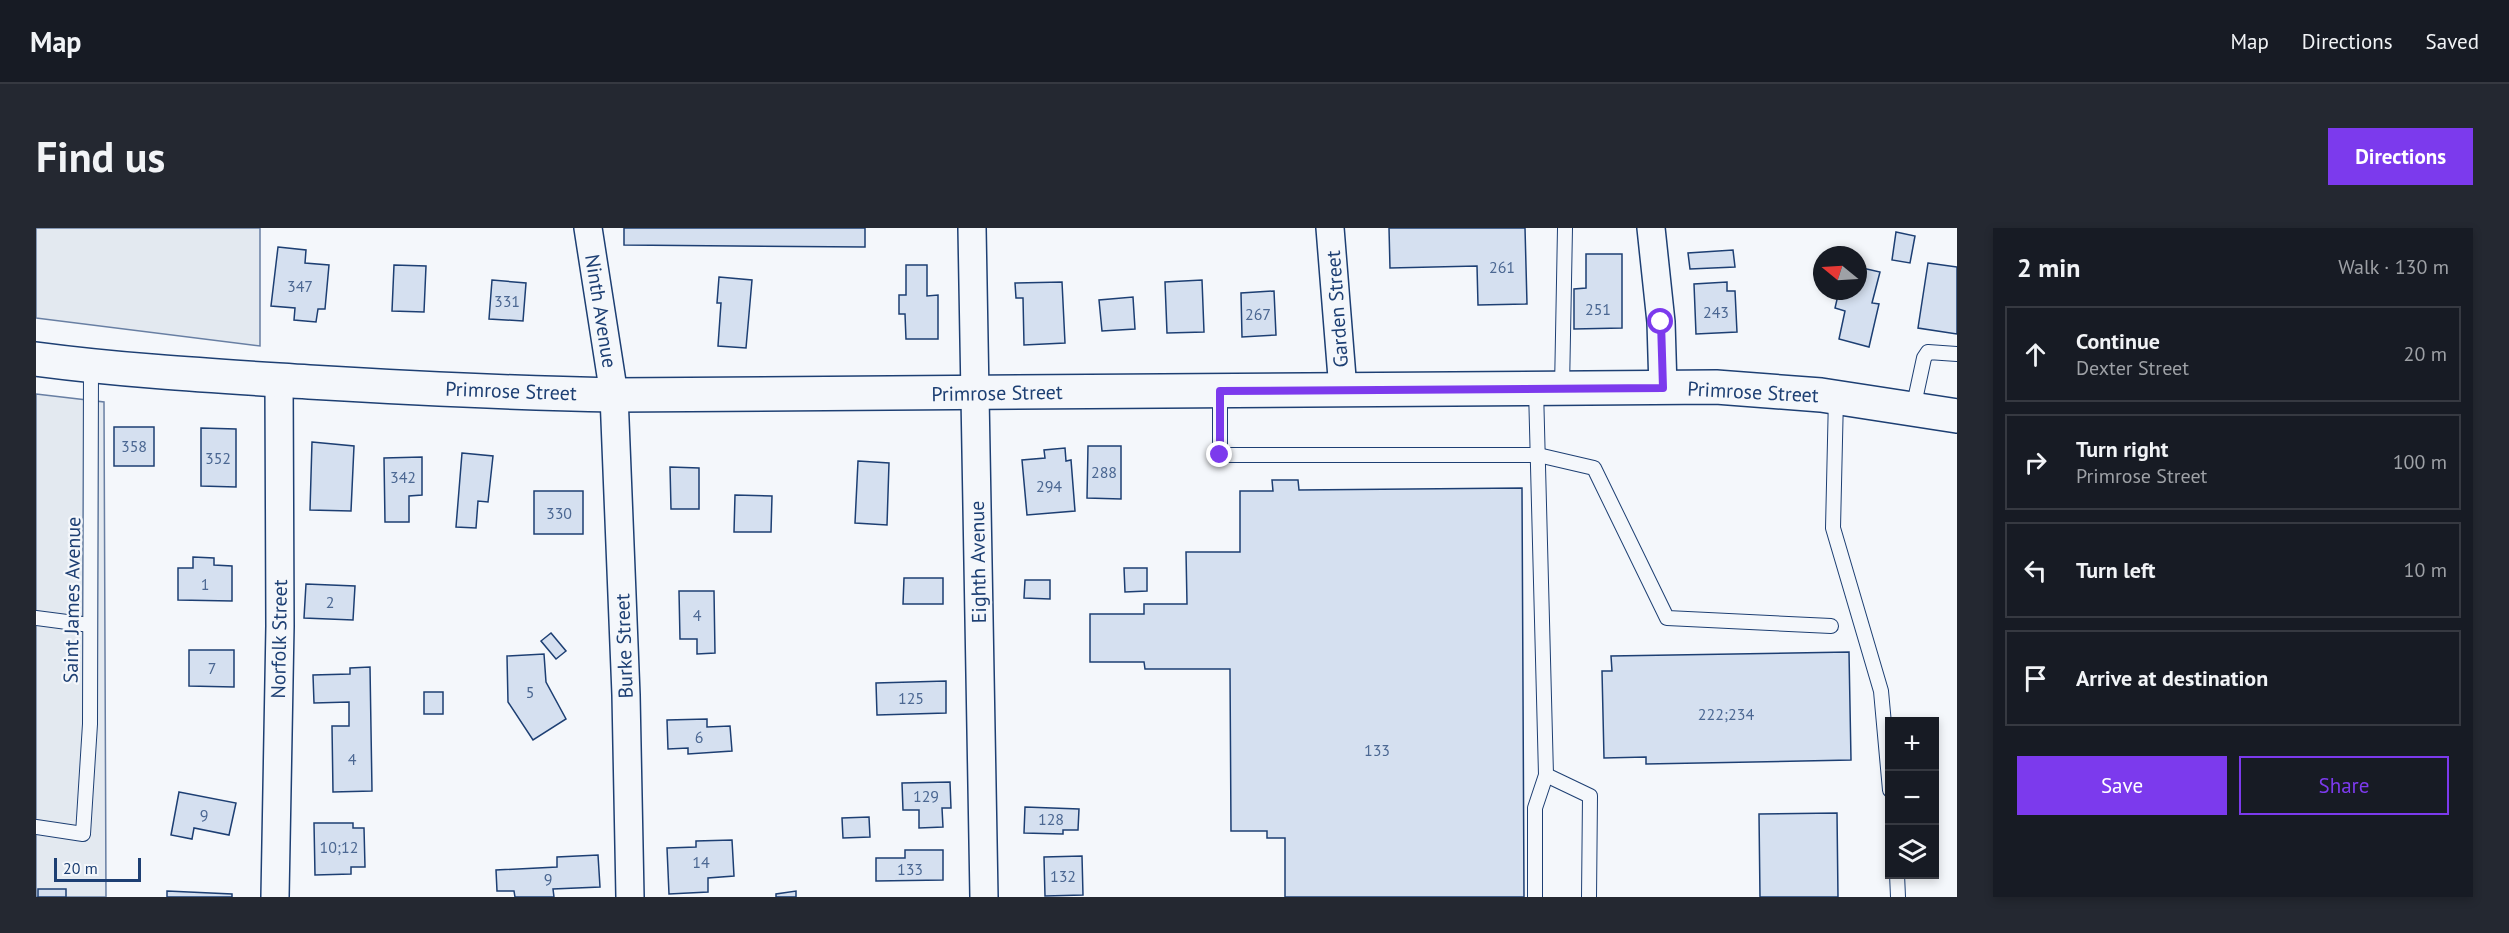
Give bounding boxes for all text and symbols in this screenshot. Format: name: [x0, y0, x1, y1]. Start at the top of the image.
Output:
text: Map: [30, 23, 81, 60]
text: Map: [2230, 28, 2269, 55]
text: Directions: [2302, 28, 2393, 55]
text: Saved: [2426, 28, 2479, 55]
button: Directions: [2328, 128, 2473, 185]
text: Find us: [36, 129, 165, 184]
north arrow: [1813, 246, 1867, 300]
street label: Garden Street: [1320, 249, 1354, 368]
text: 2 min: [2017, 251, 2080, 284]
street label: Ninth Avenue: [579, 252, 623, 370]
text: Walk · 130 m: [2338, 254, 2449, 280]
house number: 261: [1489, 257, 1515, 277]
house number: 347: [287, 276, 313, 296]
house number: 331: [494, 291, 520, 311]
house number: 251: [1585, 299, 1611, 319]
house number: 243: [1703, 302, 1729, 322]
house number: 267: [1245, 304, 1271, 324]
route start: [1647, 308, 1673, 334]
text: Continue: [2076, 327, 2160, 355]
icon: ahead: [2019, 338, 2052, 371]
text: 20 m: [2404, 341, 2447, 367]
text: Dexter Street: [2076, 355, 2189, 381]
street label: Primrose Street: [445, 376, 577, 406]
street label: Primrose Street: [1687, 376, 1820, 408]
street label: Primrose Street: [931, 379, 1063, 407]
text: Turn right: [2076, 435, 2168, 463]
house number: 358: [121, 436, 147, 456]
route end: [1206, 441, 1232, 467]
icon: right: [2019, 446, 2052, 479]
house number: 352: [205, 448, 231, 468]
text: 100 m: [2393, 449, 2447, 475]
house number: 288: [1091, 462, 1117, 482]
text: Primrose Street: [2076, 463, 2207, 489]
house number: 342: [390, 467, 416, 487]
house number: 294: [1036, 476, 1062, 496]
street label: Eighth Avenue: [964, 500, 992, 624]
house number: 330: [546, 503, 572, 523]
street label: Saint James Avenue: [58, 516, 86, 684]
icon: left: [2019, 554, 2052, 587]
text: Turn left: [2076, 556, 2156, 584]
text: 10 m: [2404, 557, 2447, 583]
house number: 1: [201, 574, 209, 594]
street label: Norfolk Street: [265, 579, 293, 699]
house number: 2: [326, 592, 334, 612]
street label: Burke Street: [609, 593, 639, 699]
house number: 4: [693, 605, 702, 625]
house number: 7: [208, 658, 216, 678]
icon: arrive: [2019, 662, 2052, 695]
text: Arrive at destination: [2076, 664, 2268, 692]
house number: 5: [526, 682, 534, 702]
house number: 125: [898, 688, 924, 708]
house number: 222;234: [1698, 704, 1754, 724]
map controls: [1885, 717, 1939, 879]
button: +: [1885, 717, 1939, 771]
house number: 6: [695, 727, 703, 747]
house number: 133: [1364, 740, 1390, 760]
house number: 4: [348, 749, 357, 769]
button: Save: [2017, 756, 2227, 815]
button: Share: [2239, 756, 2449, 815]
button: −: [1885, 771, 1939, 825]
house number: 129: [913, 786, 939, 806]
house number: 9: [200, 805, 208, 825]
house number: 128: [1038, 809, 1064, 829]
button: layers: [1885, 825, 1939, 879]
house number: 10;12: [320, 837, 358, 857]
house number: 14: [692, 852, 710, 872]
scale bar: [54, 855, 141, 882]
text: 20 m: [63, 858, 98, 878]
house number: 133: [897, 859, 923, 879]
house number: 132: [1050, 866, 1076, 886]
house number: 9: [544, 869, 552, 889]

